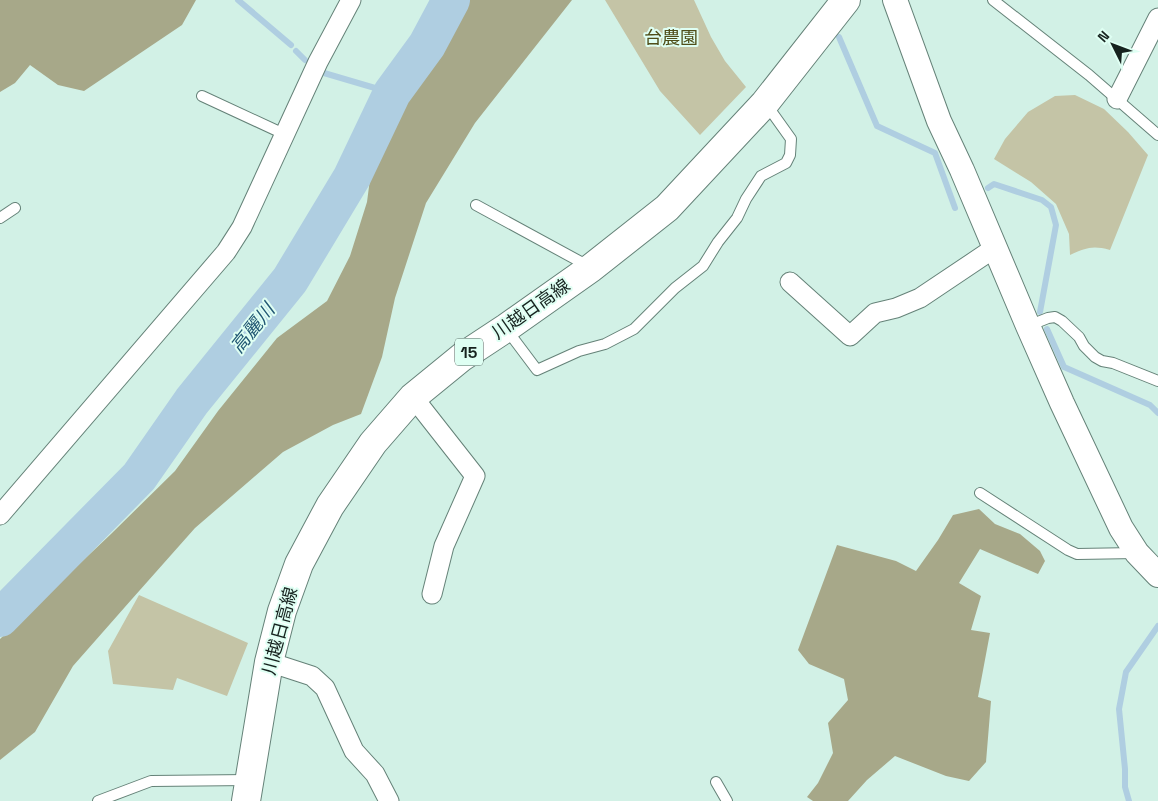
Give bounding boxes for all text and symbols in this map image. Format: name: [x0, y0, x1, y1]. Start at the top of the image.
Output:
north arrow: [1088, 20, 1138, 70]
park label: 台農園: [644, 26, 698, 49]
text: N: [1094, 27, 1113, 46]
street label: 川越日高線: [487, 273, 574, 344]
water label: 高麗川: [225, 297, 281, 358]
road number: 15: [455, 338, 483, 366]
street label: 川越日高線: [257, 584, 302, 677]

